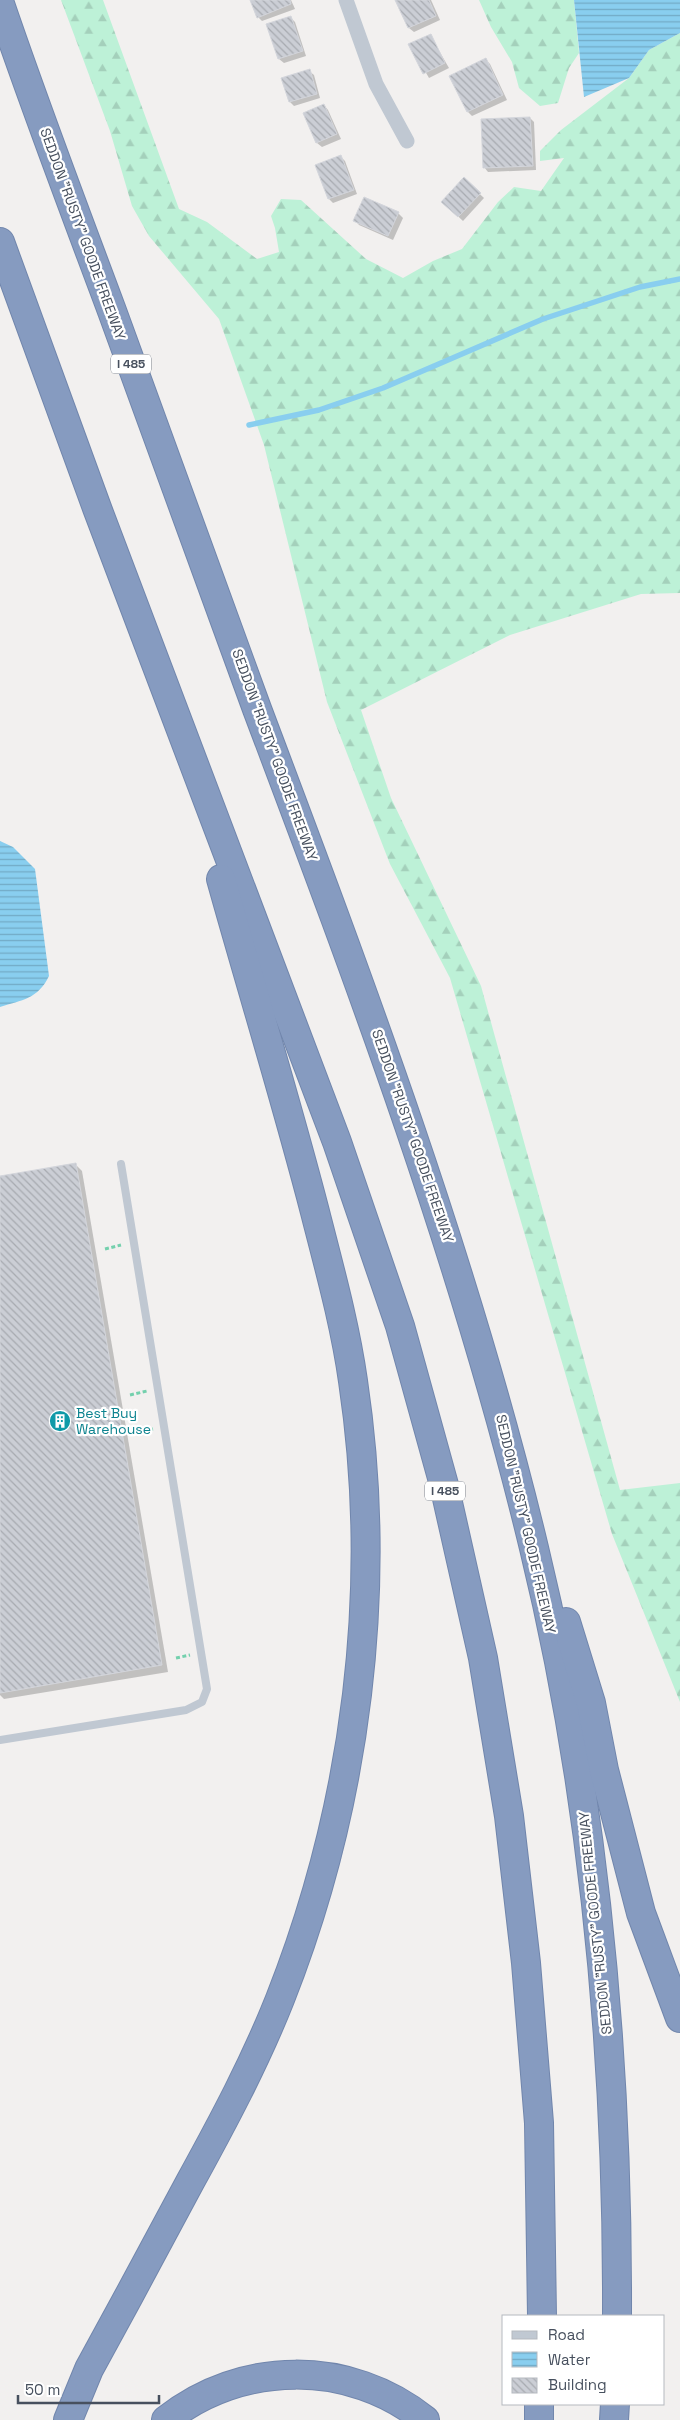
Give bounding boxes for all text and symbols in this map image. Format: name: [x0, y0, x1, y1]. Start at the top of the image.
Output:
street label: SEDDON "RUSTY" GOODE FREEWAY: [36, 126, 130, 343]
road number: I 485: [111, 354, 151, 374]
street label: SEDDON "RUSTY" GOODE FREEWAY: [228, 647, 322, 864]
street label: SEDDON "RUSTY" GOODE FREEWAY: [368, 1027, 458, 1245]
place label: Best Buy Warehouse: [76, 1404, 151, 1438]
building icon: Best Buy Warehouse: [48, 1409, 72, 1433]
street label: SEDDON "RUSTY" GOODE FREEWAY: [492, 1413, 560, 1636]
road number: I 485: [425, 1482, 465, 1500]
street label: SEDDON "RUSTY" GOODE FREEWAY: [574, 1810, 616, 2035]
legend: [502, 2315, 665, 2405]
text: Road: [548, 2325, 585, 2344]
text: Water: [548, 2350, 591, 2369]
scale bar: [18, 2372, 159, 2404]
text: Building: [548, 2375, 607, 2394]
text: 50 m: [25, 2380, 60, 2399]

